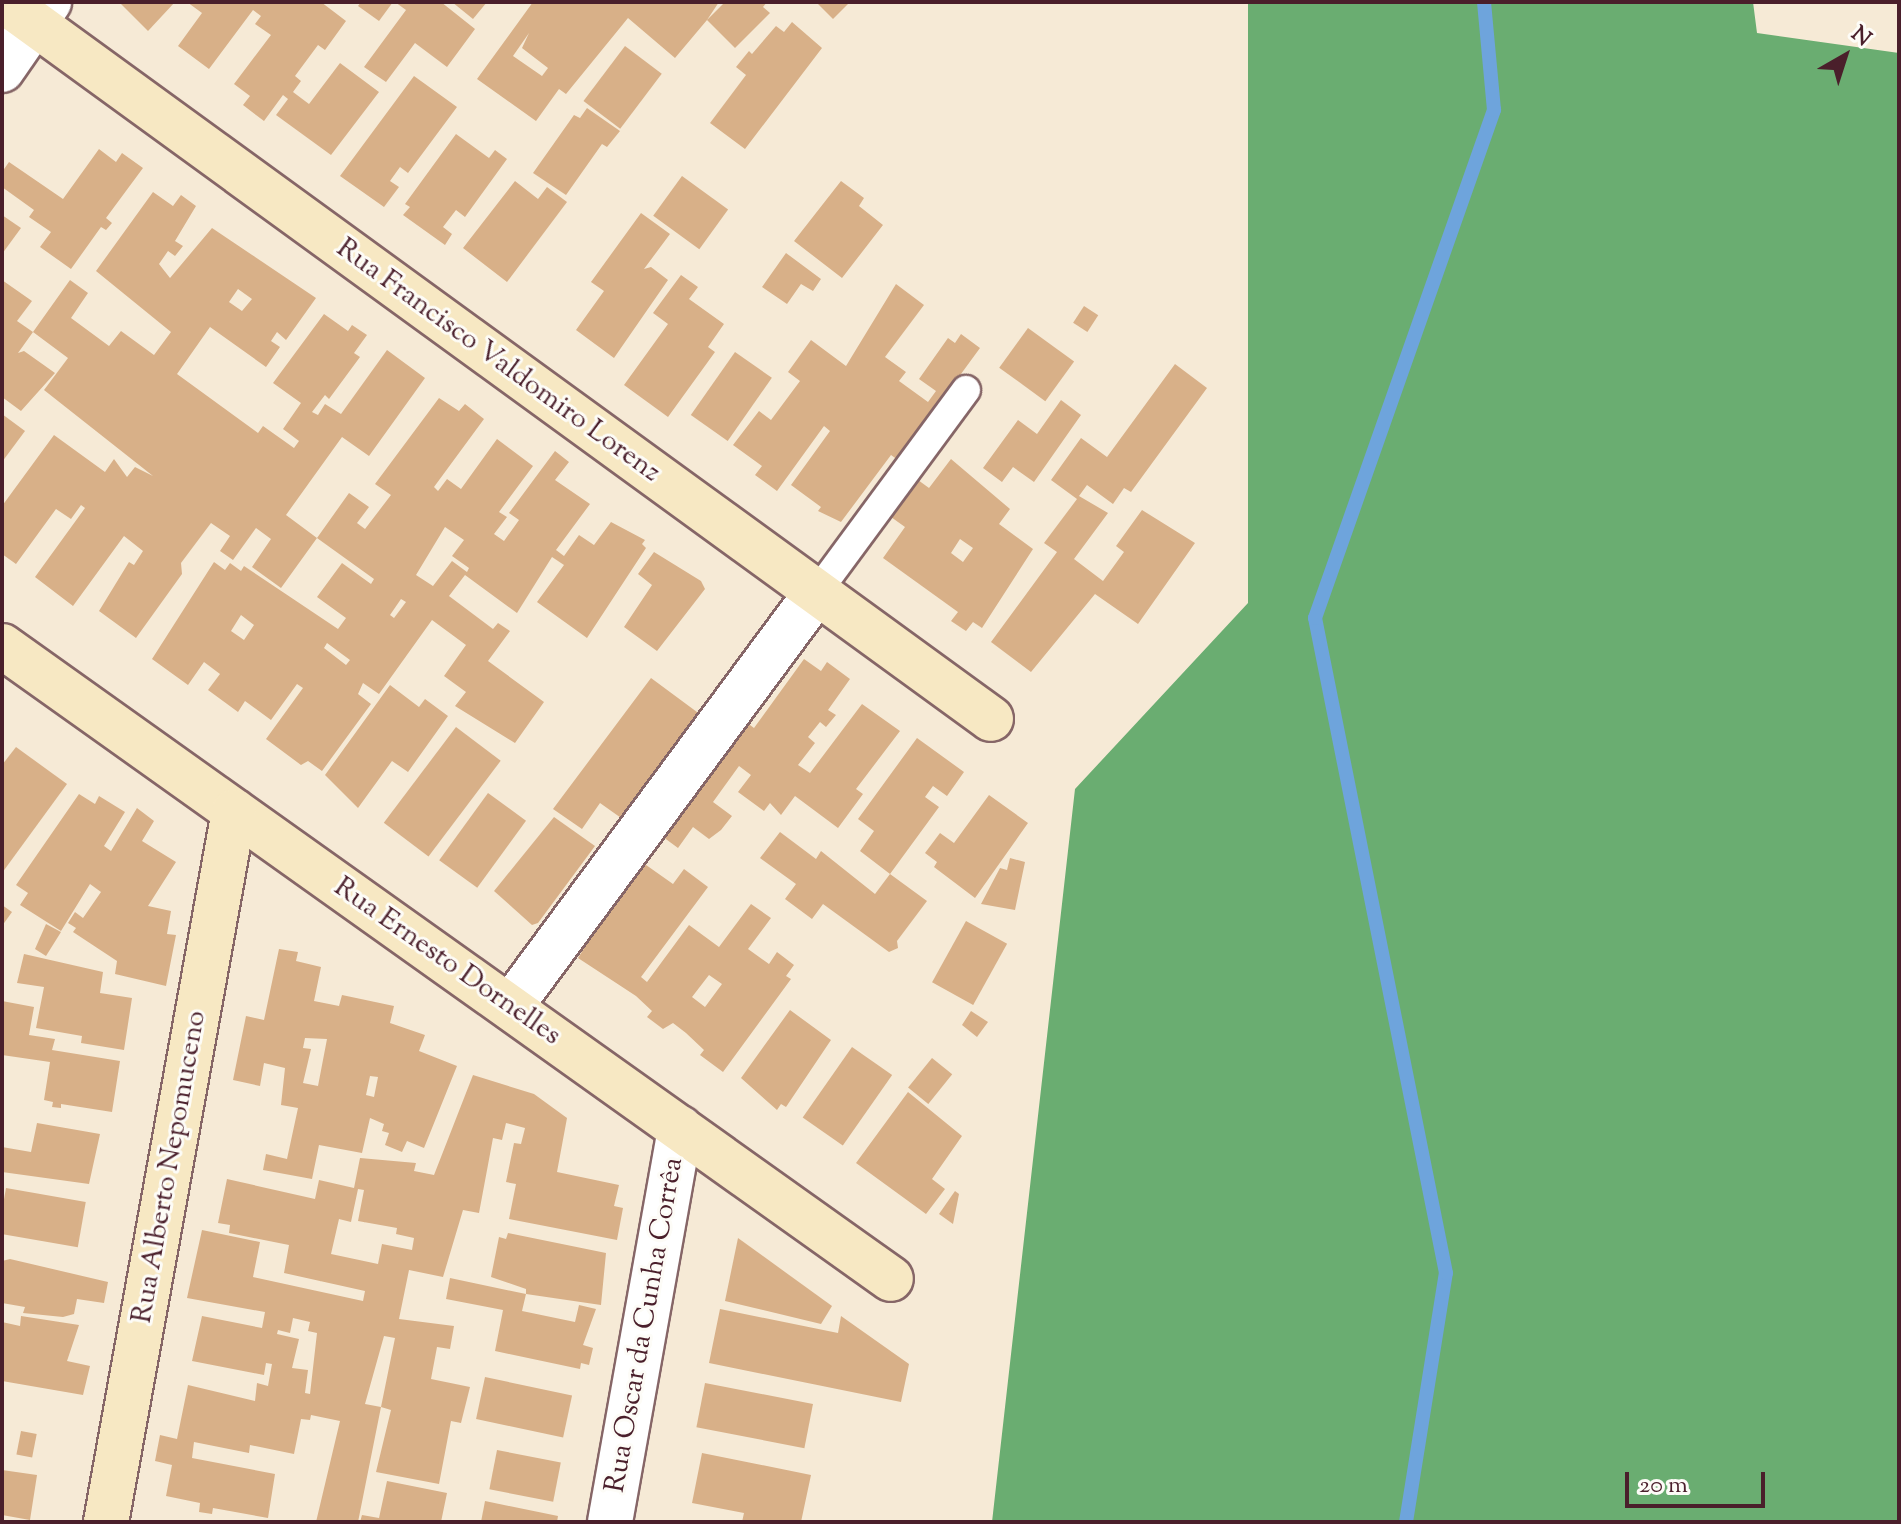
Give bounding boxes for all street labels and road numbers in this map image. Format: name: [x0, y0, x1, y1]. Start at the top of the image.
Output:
street label: Rua Francisco Valdomiro Lorenz: [329, 232, 667, 490]
street label: Rua Ernesto Dornelles: [327, 871, 567, 1053]
street label: Rua Alberto Nepomuceno: [126, 1008, 214, 1326]
street label: Rua Oscar da Cunha Corrêa: [599, 1155, 691, 1495]

